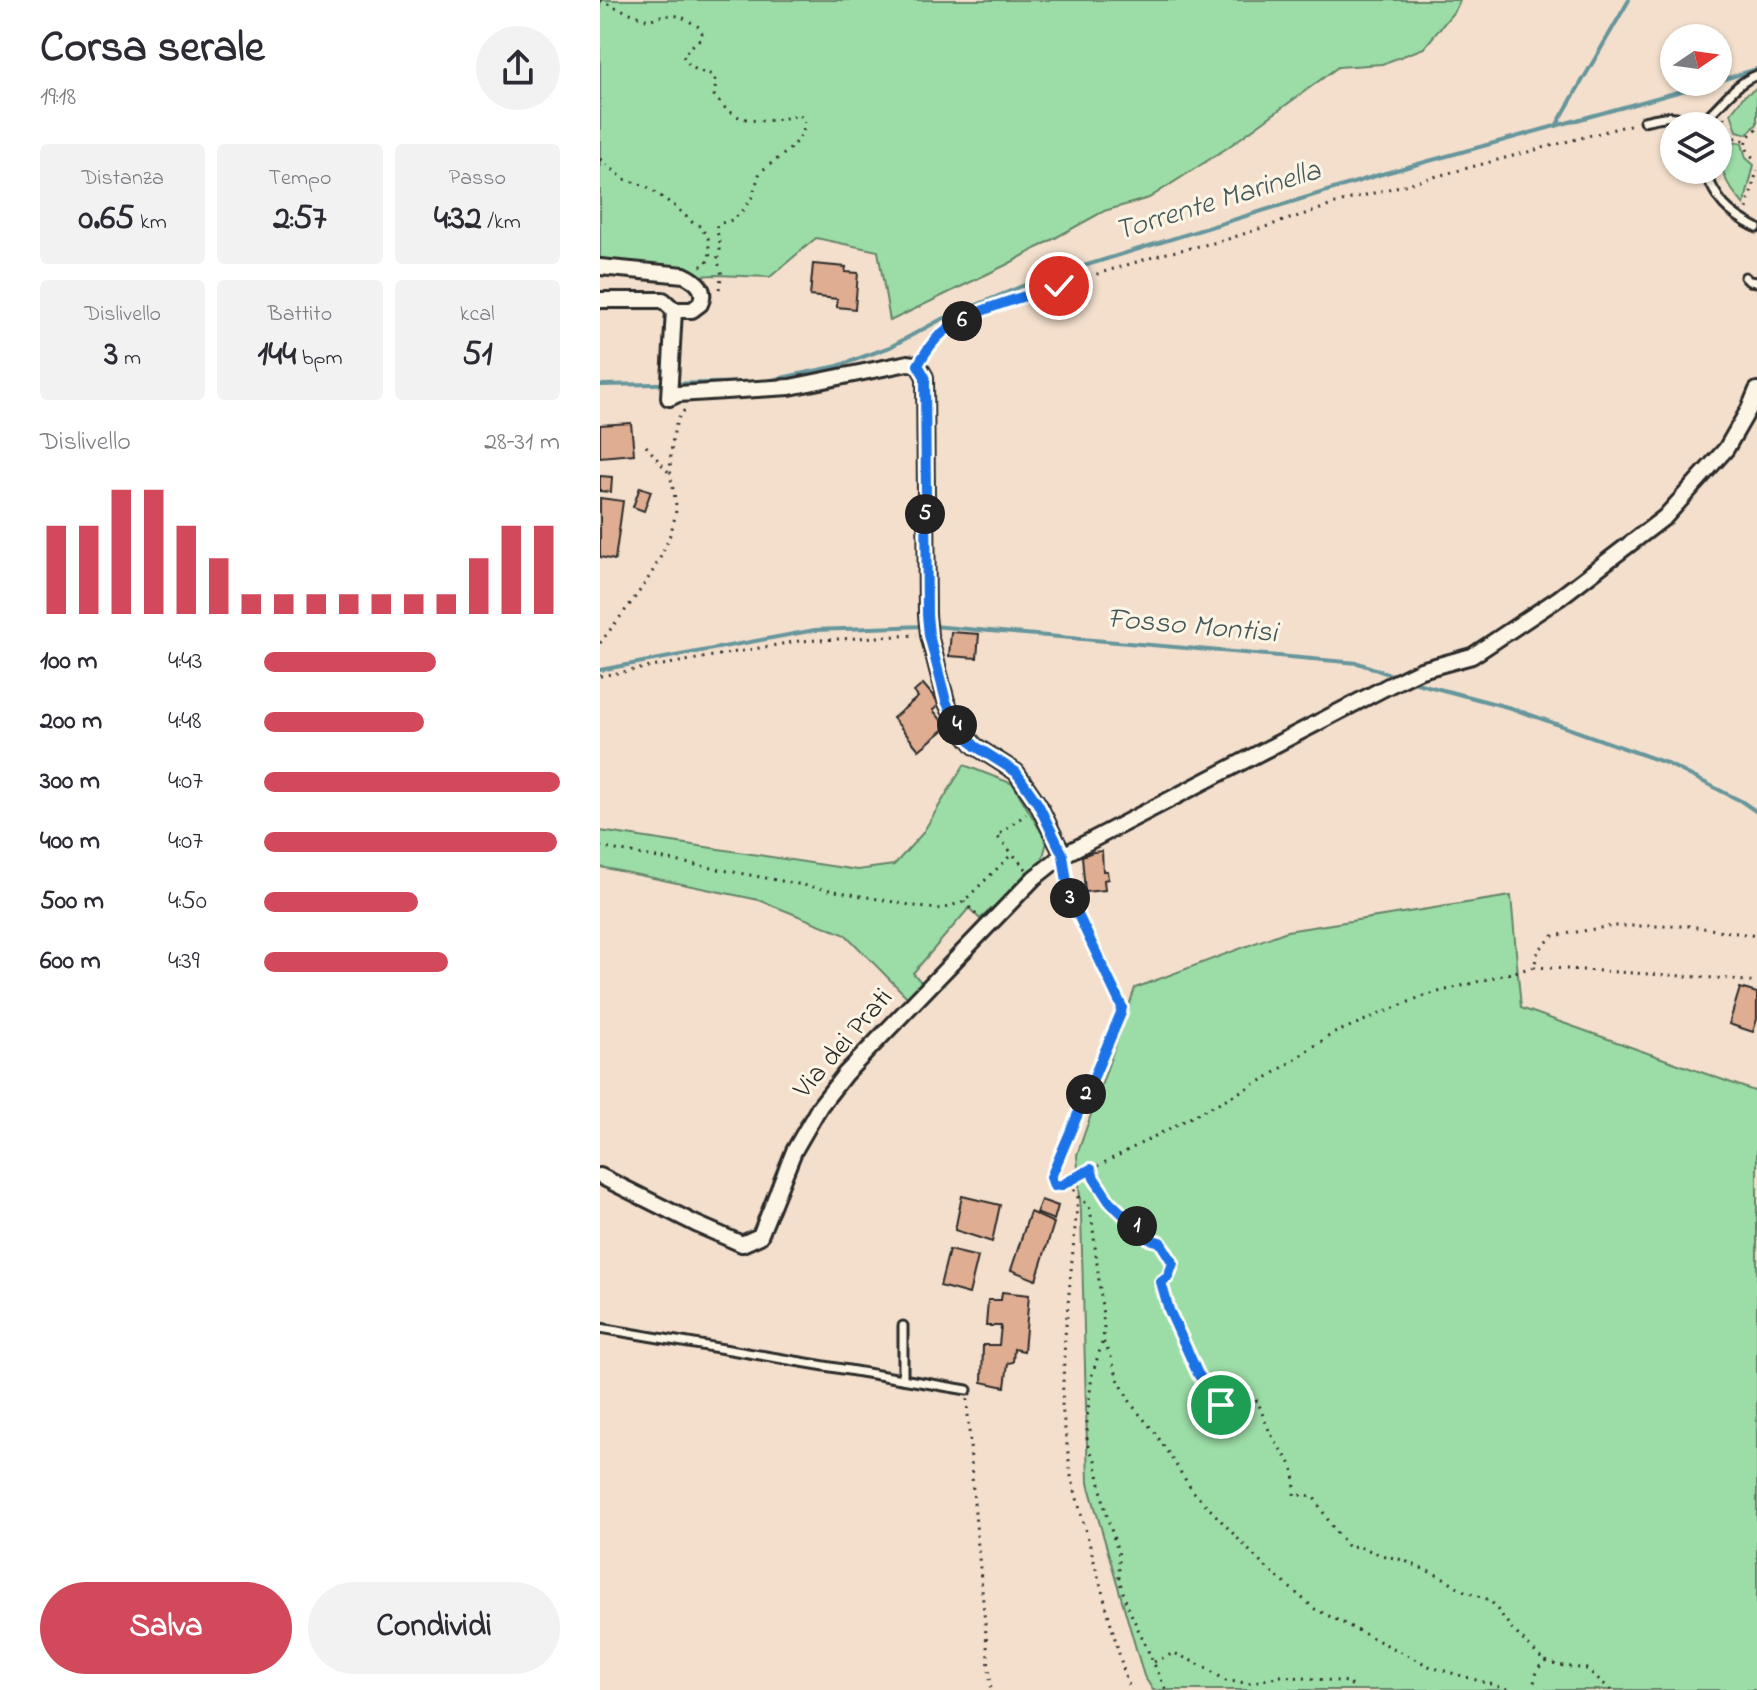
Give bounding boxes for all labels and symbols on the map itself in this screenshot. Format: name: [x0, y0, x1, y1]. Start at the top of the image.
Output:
north arrow: [1660, 24, 1732, 96]
water label: Torrente Marinella: [1110, 150, 1327, 254]
pin: [1025, 252, 1093, 320]
pin: 6: [942, 301, 982, 341]
pin: 5: [905, 494, 945, 534]
water label: Fosso Montisi: [1105, 598, 1282, 657]
pin: 4: [937, 705, 977, 745]
pin: 3: [1050, 878, 1090, 918]
street label: Via dei Prati: [784, 980, 904, 1109]
pin: 2: [1066, 1074, 1106, 1114]
pin: 1: [1117, 1206, 1157, 1246]
pin: [1187, 1371, 1255, 1439]

